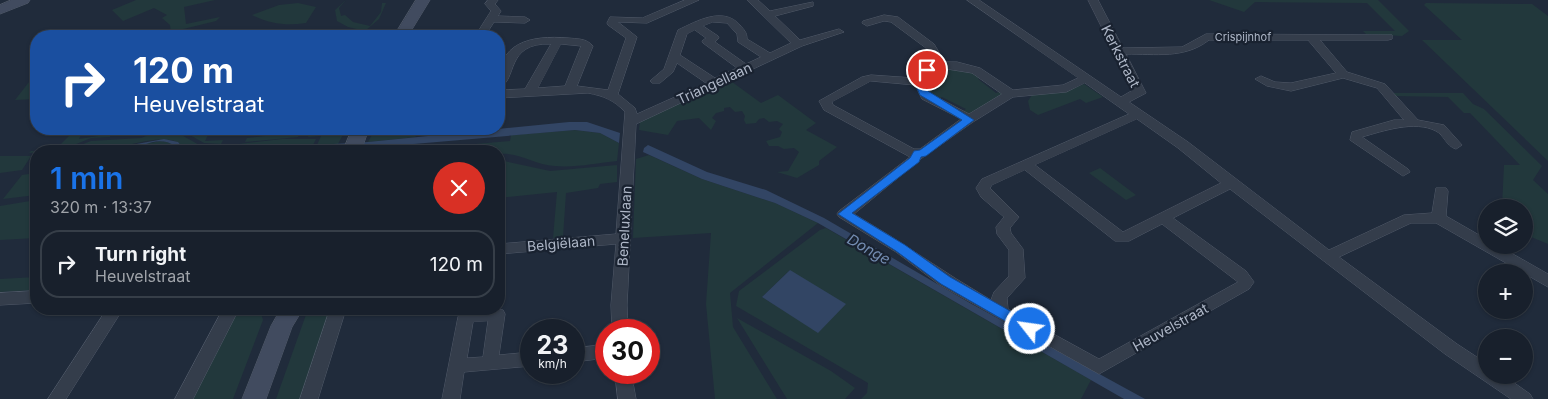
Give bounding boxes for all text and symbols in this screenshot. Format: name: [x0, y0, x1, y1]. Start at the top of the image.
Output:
street label: Kerkstraat: [1098, 22, 1144, 90]
street label: Crispijnhof: [1215, 30, 1271, 44]
text: 120 m: [133, 49, 234, 91]
pin: [906, 49, 948, 91]
icon: right: [50, 50, 115, 115]
icon: arrive: [913, 56, 941, 84]
street label: Triangellaan: [674, 58, 754, 108]
text: Heuvelstraat: [133, 91, 264, 117]
text: 1 min: [50, 160, 123, 196]
button: close: [433, 162, 485, 214]
street label: Beneluxlaan: [613, 185, 635, 267]
text: 320 m · 13:37: [50, 197, 152, 217]
map controls: [1478, 199, 1533, 384]
button: layers: [1478, 199, 1533, 254]
water label: Donge: [844, 229, 894, 269]
street label: Belgiëlaan: [526, 232, 596, 254]
text: Turn right: [95, 243, 186, 266]
icon: right: [52, 250, 80, 278]
text: 120 m: [430, 253, 483, 276]
button: +: [1478, 264, 1533, 319]
text: Heuvelstraat: [95, 266, 190, 286]
street label: Heuvelstraat: [1129, 299, 1211, 355]
position arrow: [1003, 302, 1055, 354]
speed limit sign: 30: [595, 319, 660, 384]
button: −: [1478, 329, 1533, 384]
text: 23: [537, 330, 568, 360]
text: km/h: [538, 356, 567, 371]

